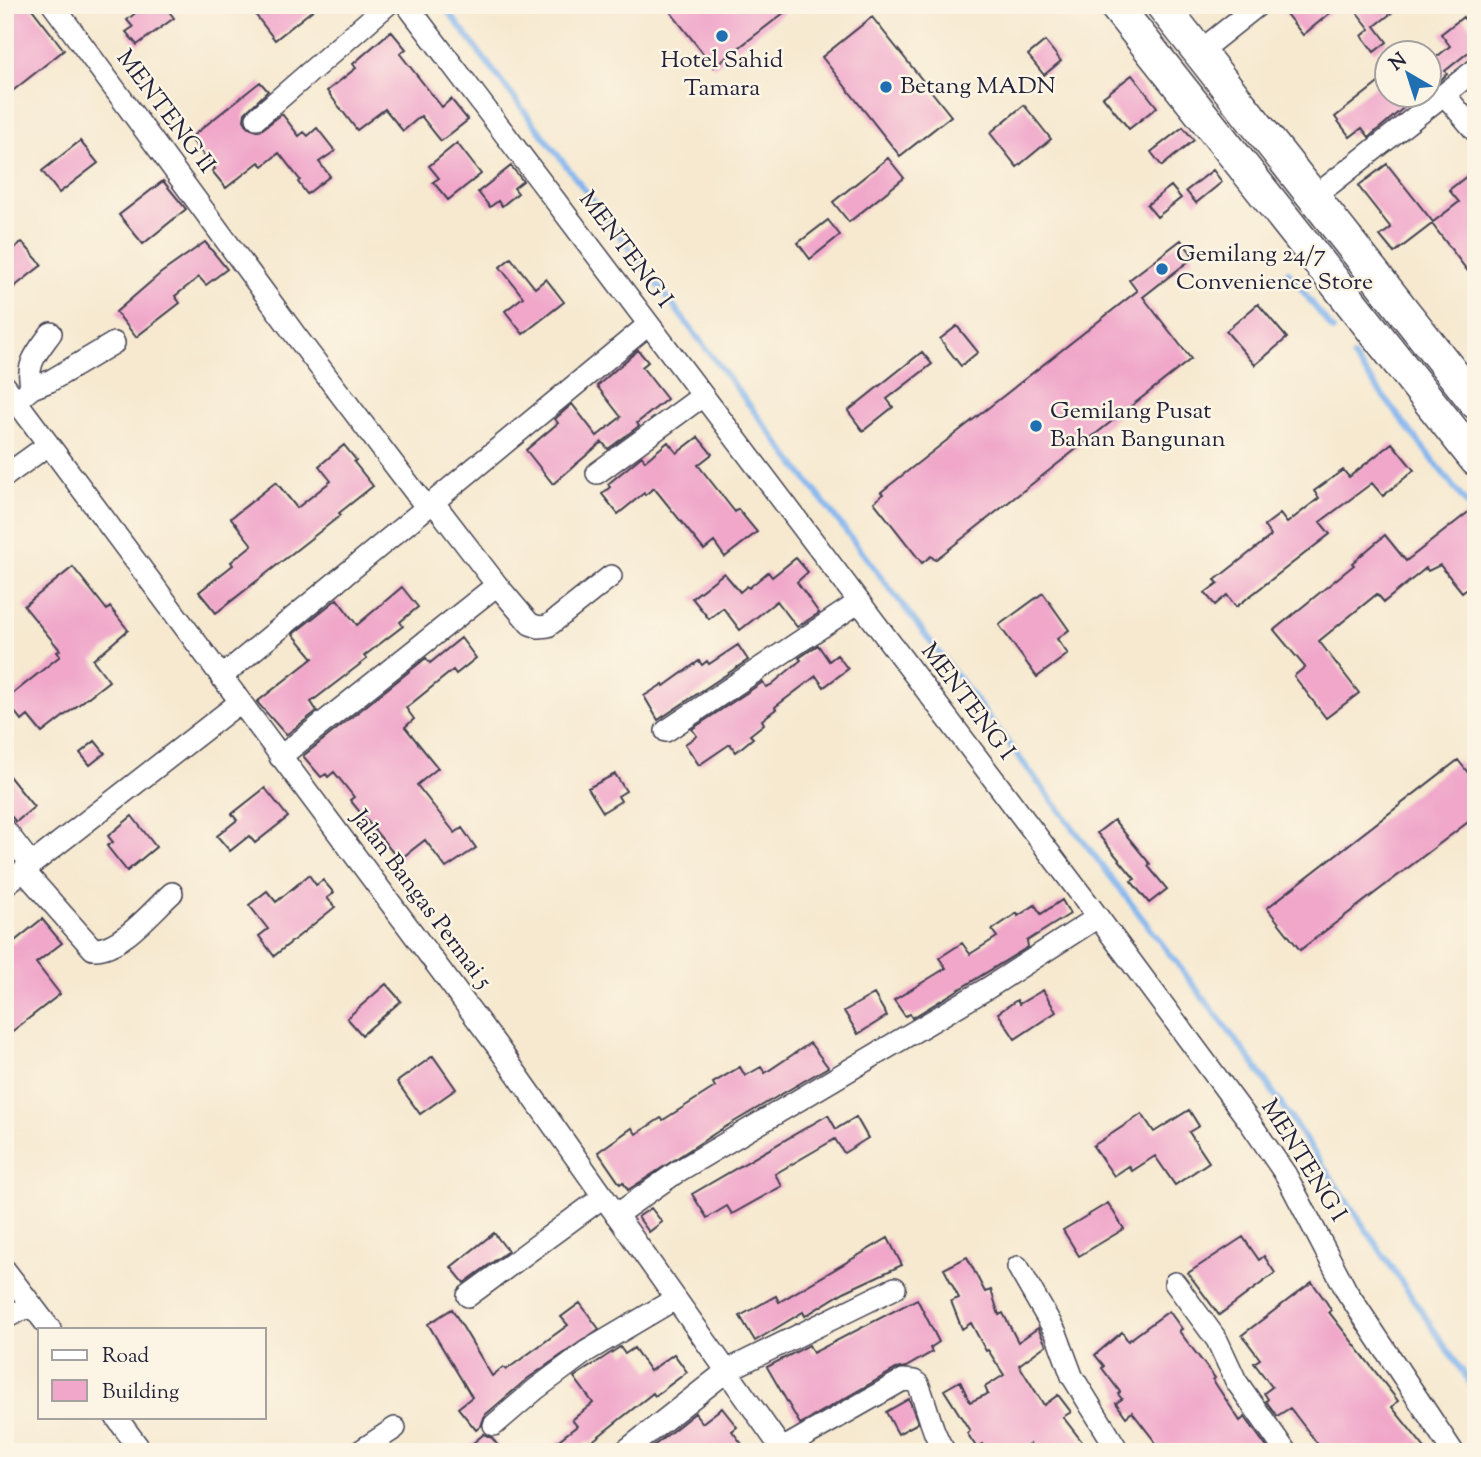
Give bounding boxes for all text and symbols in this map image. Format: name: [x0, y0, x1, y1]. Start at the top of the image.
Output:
marker: Hotel Sahid Tamara: [714, 28, 730, 44]
north arrow: [1372, 38, 1442, 108]
street label: MENTENG II: [107, 43, 223, 181]
place label: Hotel Sahid Tamara: [661, 44, 784, 106]
text: N: [1384, 47, 1413, 78]
place label: Betang MADN: [900, 70, 1056, 104]
marker: Betang MADN: [878, 79, 894, 95]
street label: MENTENG I: [570, 184, 680, 316]
place label: Gemilang 24/7 Convenience Store: [1176, 238, 1373, 300]
marker: Gemilang 24/7 Convenience Store: [1154, 261, 1170, 277]
place label: Gemilang Pusat Bahan Bangunan: [1050, 395, 1226, 457]
marker: Gemilang Pusat Bahan Bangunan: [1028, 418, 1044, 434]
street label: MENTENG I: [912, 636, 1022, 768]
street label: Jalan Bangas Permai 5: [341, 802, 500, 997]
street label: MENTENG I: [1252, 1093, 1354, 1229]
legend: [38, 1328, 266, 1418]
text: Road: [102, 1342, 149, 1372]
text: Building: [102, 1378, 179, 1408]

